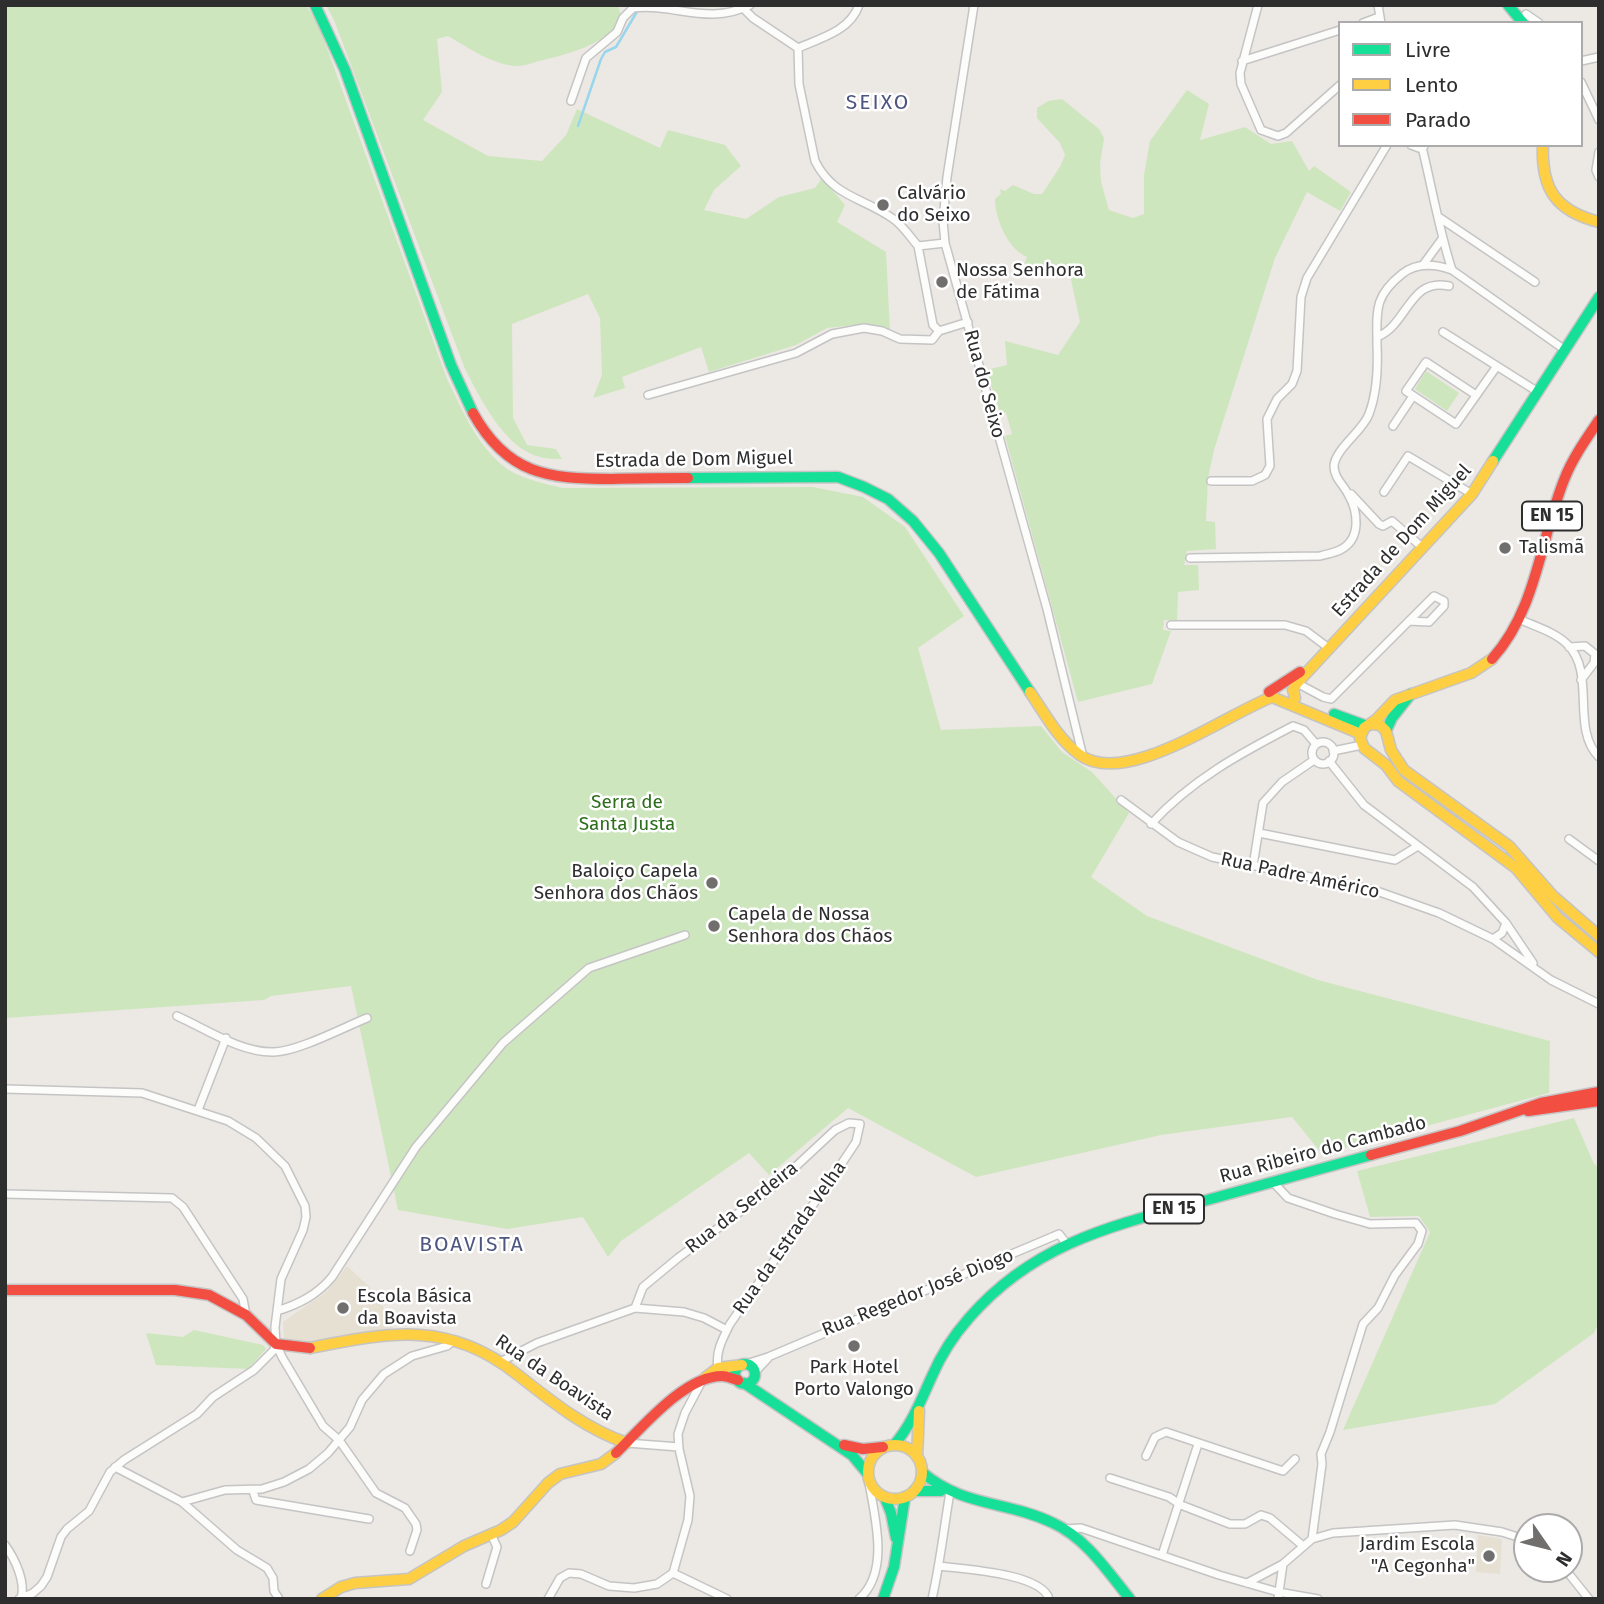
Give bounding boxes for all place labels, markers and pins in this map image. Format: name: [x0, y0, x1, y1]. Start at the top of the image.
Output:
place label: Calvário do Seixo: [897, 183, 971, 227]
marker: Calvário do Seixo: [875, 197, 891, 213]
place label: Nossa Senhora de Fátima: [956, 260, 1084, 304]
marker: Nossa Senhora de Fátima: [934, 274, 950, 290]
place label: Talismã: [1519, 537, 1584, 559]
marker: Talismã: [1497, 540, 1513, 556]
place label: Baloiço Capela Senhora dos Chãos: [534, 861, 698, 905]
marker: Baloiço Capela Senhora dos Chãos: [704, 875, 720, 891]
place label: Capela de Nossa Senhora dos Chãos: [728, 904, 892, 948]
marker: Capela de Nossa Senhora dos Chãos: [706, 918, 722, 934]
place label: Escola Básica da Boavista: [357, 1286, 472, 1330]
marker: Escola Básica da Boavista: [335, 1300, 351, 1316]
marker: Park Hotel Porto Valongo: [846, 1338, 862, 1354]
place label: Park Hotel Porto Valongo: [794, 1357, 914, 1401]
place label: Jardim Escola "A Cegonha": [1360, 1534, 1475, 1578]
marker: Jardim Escola "A Cegonha": [1481, 1548, 1497, 1564]

